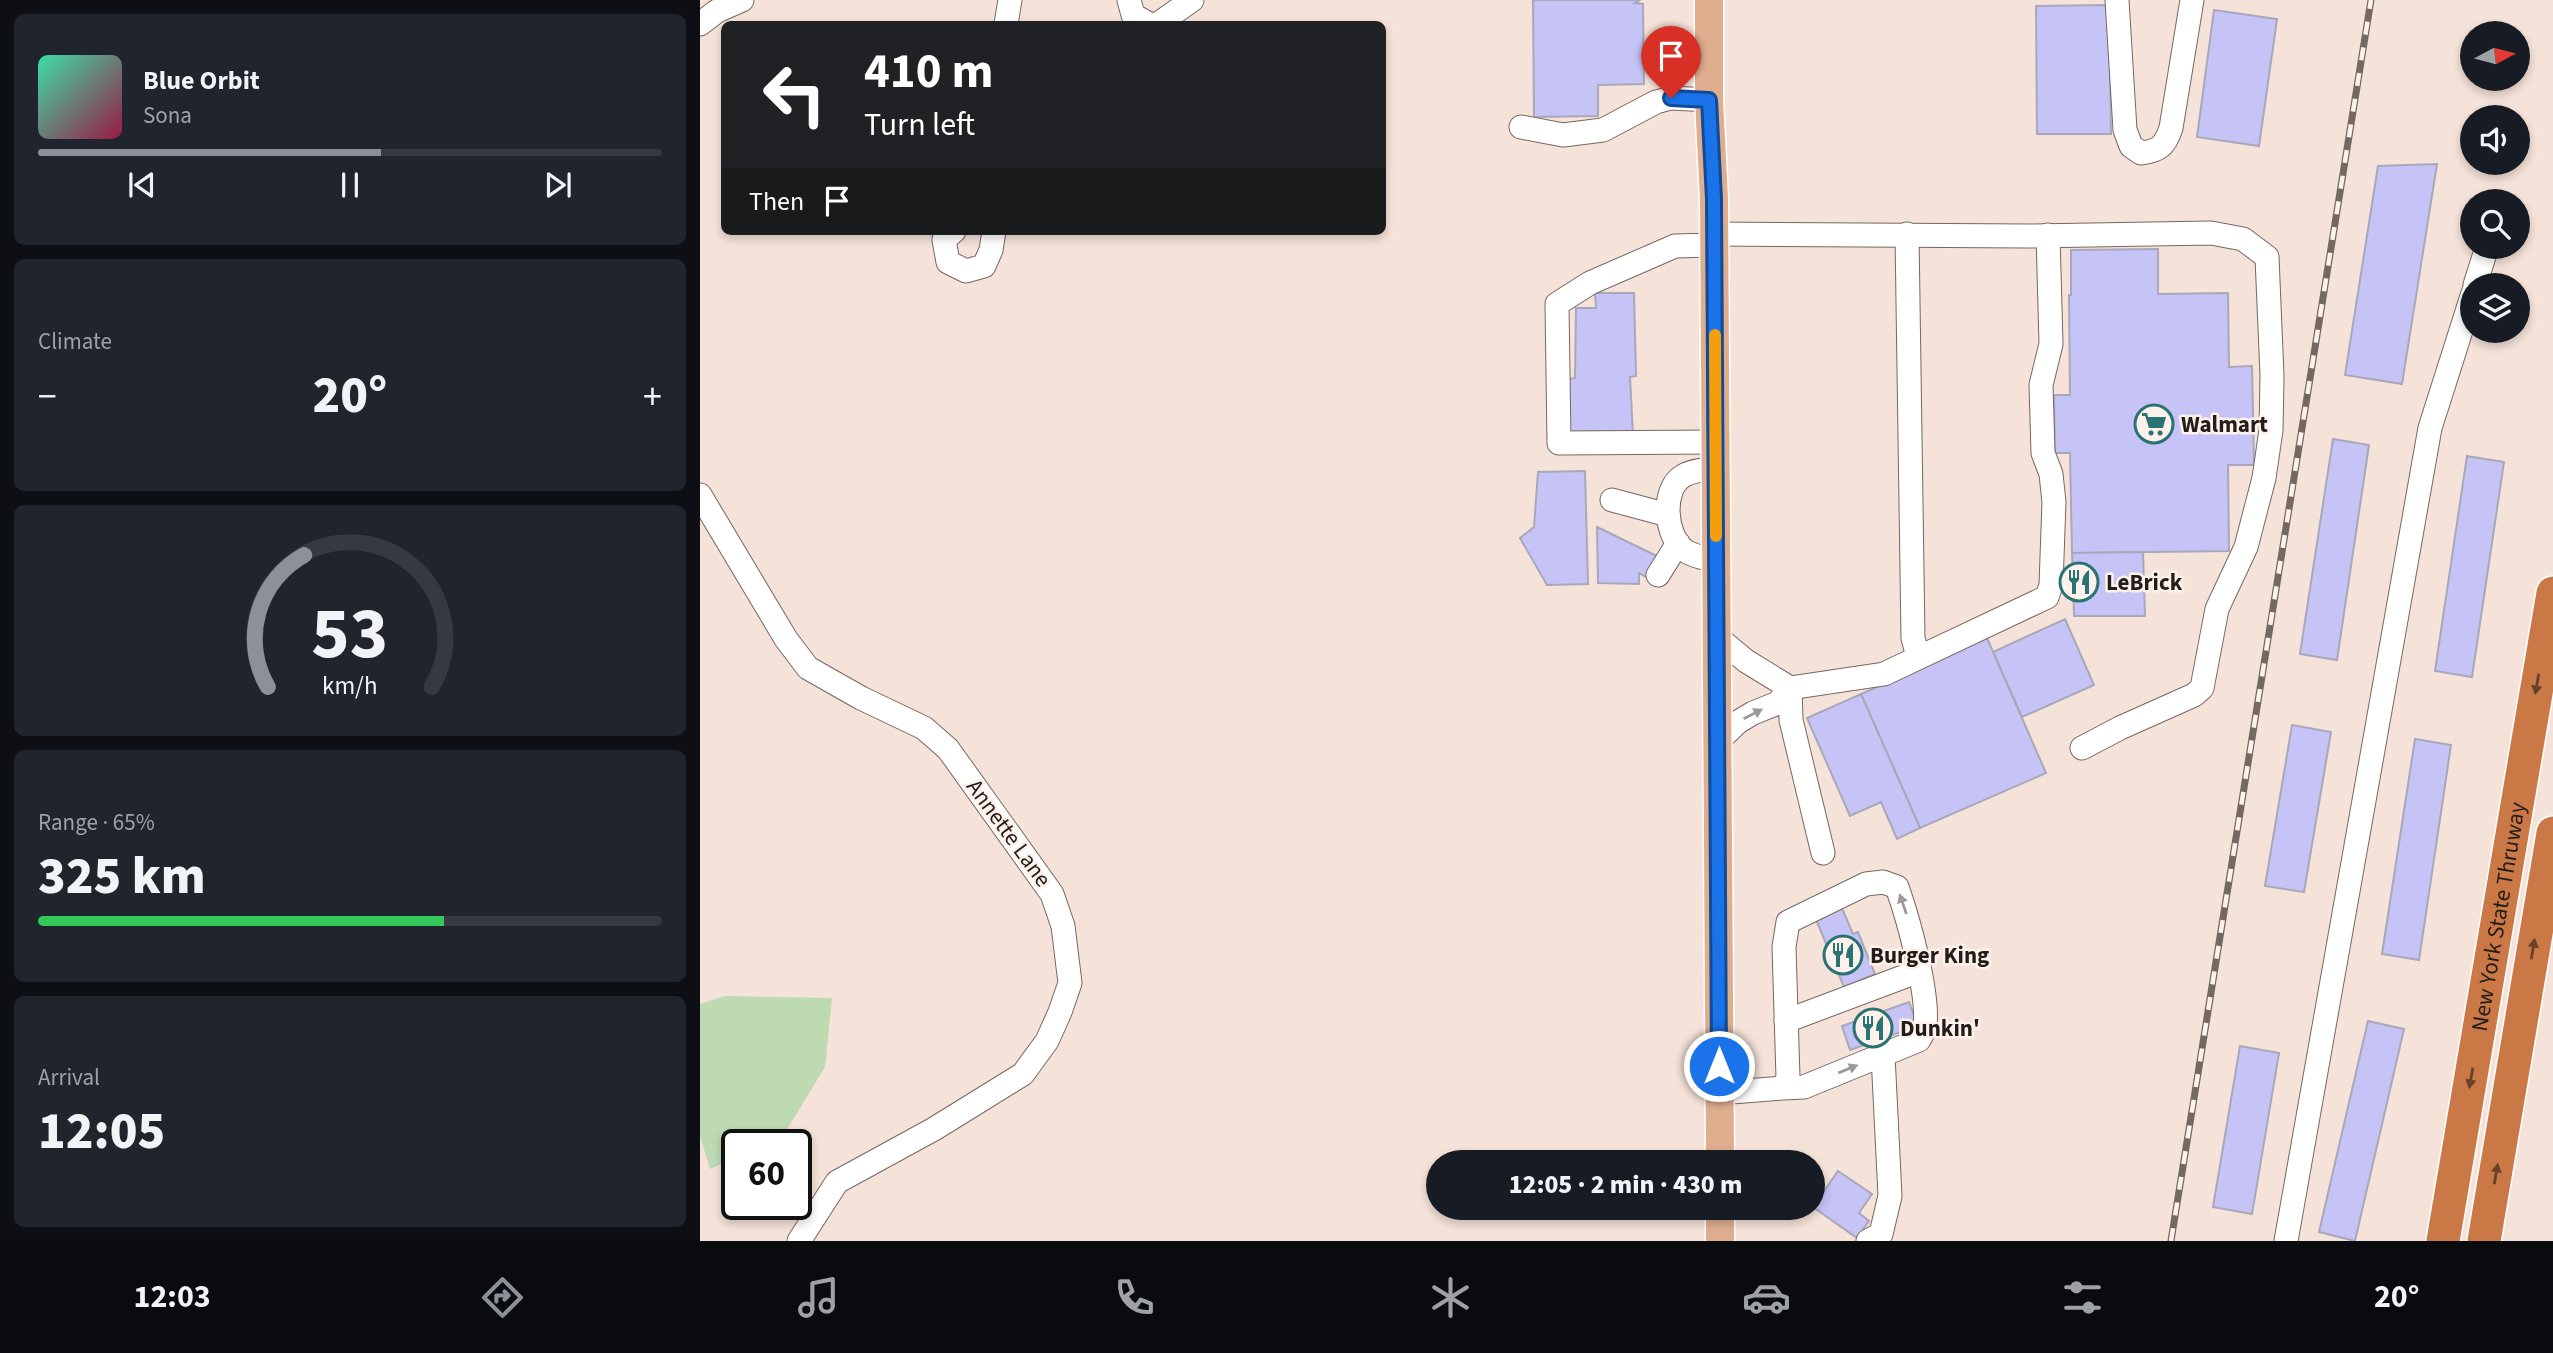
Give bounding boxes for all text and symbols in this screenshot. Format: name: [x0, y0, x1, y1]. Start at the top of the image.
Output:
north arrow: [2460, 21, 2530, 91]
map controls: [2460, 21, 2530, 343]
pin: [1641, 26, 1701, 98]
text: 410 m: [864, 37, 993, 107]
icon: arrive: [1652, 37, 1690, 75]
icon: left: [749, 49, 840, 140]
text: Blue Orbit: [143, 62, 260, 99]
text: Sona: [143, 99, 192, 132]
text: Turn left: [864, 102, 975, 148]
button: sound: [2460, 105, 2530, 175]
icon: previous: [123, 166, 161, 204]
icon: pause: [331, 166, 369, 204]
icon: next: [539, 166, 577, 204]
icon: arrive: [818, 182, 856, 220]
text: Then: [749, 183, 804, 220]
button: search: [2460, 189, 2530, 259]
button: layers: [2460, 273, 2530, 343]
text: Climate: [38, 325, 112, 358]
text: 20°: [313, 359, 387, 433]
text: −: [38, 370, 57, 424]
text: +: [643, 370, 662, 424]
supermarket icon: Walmart: [2133, 403, 2175, 445]
place label: Walmart: [2181, 408, 2268, 441]
restaurant icon: LeBrick: [2058, 561, 2100, 603]
place label: LeBrick: [2106, 566, 2183, 599]
text: 53: [312, 582, 388, 686]
text: km/h: [322, 667, 378, 703]
one-way arrow: [2532, 673, 2543, 695]
one-way arrow: [1743, 708, 1763, 719]
street label: Annette Lane: [959, 772, 1059, 894]
street label: New York State Thruway: [2462, 799, 2534, 1034]
text: Range · 65%: [38, 806, 155, 839]
text: 325 km: [38, 840, 206, 914]
one-way arrow: [1897, 894, 1908, 915]
restaurant icon: Burger King: [1822, 934, 1864, 976]
one-way arrow: [2528, 938, 2539, 960]
place label: Burger King: [1870, 939, 1989, 972]
restaurant icon: Dunkin': [1852, 1007, 1894, 1049]
place label: Dunkin': [1900, 1012, 1980, 1045]
position arrow: [1682, 1029, 1756, 1103]
text: Arrival: [38, 1061, 100, 1094]
one-way arrow: [1837, 1063, 1858, 1074]
one-way arrow: [2465, 1067, 2476, 1089]
text: 12:05: [38, 1095, 165, 1169]
speed limit sign: 60: [721, 1129, 812, 1220]
one-way arrow: [2491, 1163, 2502, 1185]
text: 12:05 · 2 min · 430 m: [1509, 1166, 1742, 1203]
icon: directions: [478, 1273, 527, 1322]
icon: music: [794, 1273, 843, 1322]
icon: phone: [1110, 1273, 1159, 1322]
icon: climate: [1426, 1273, 1475, 1322]
icon: car: [1742, 1273, 1791, 1322]
icon: filters: [2058, 1273, 2107, 1322]
text: 12:03: [134, 1274, 211, 1320]
text: 20°: [2374, 1274, 2419, 1320]

